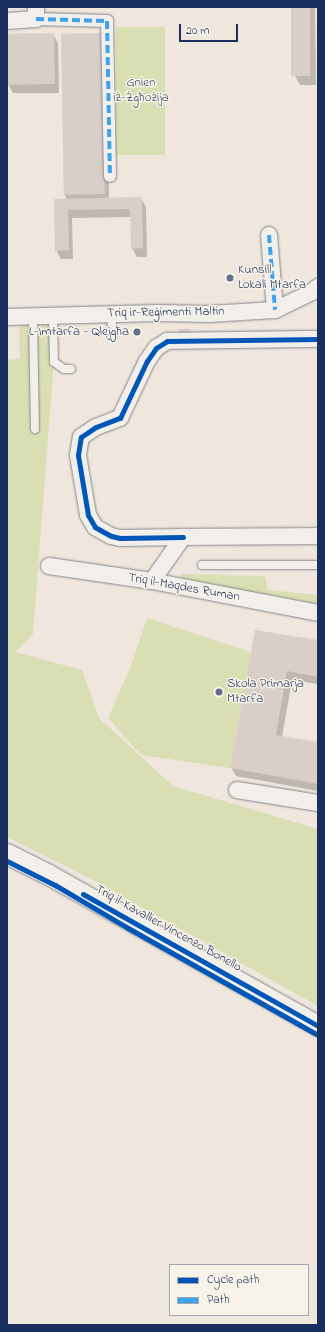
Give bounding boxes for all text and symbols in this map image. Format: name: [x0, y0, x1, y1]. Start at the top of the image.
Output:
scale bar: [181, 16, 240, 42]
text: 20 m: [186, 22, 209, 40]
park label: Ġnien iż-Żgħożija: [113, 76, 169, 107]
place label: Kunsill Lokali Mtarfa: [238, 263, 306, 294]
marker: Kunsill Lokali Mtarfa: [225, 273, 235, 283]
street label: Triq ir-Reġimenti Maltin: [107, 304, 225, 322]
place label: L-Imtarfa - Qlejgħa: [29, 324, 129, 340]
marker: L-Imtarfa - Qlejgħa: [132, 327, 142, 337]
street label: Triq il-Maqdes Ruman: [127, 570, 241, 606]
place label: Skola Primarja Mtarfa: [227, 677, 304, 708]
marker: Skola Primarja Mtarfa: [214, 687, 224, 697]
street label: Triq il-Kavallier Vincenzo Bonello: [92, 882, 244, 976]
legend: [169, 1264, 309, 1316]
text: Cycle path: [207, 1271, 259, 1289]
text: Path: [207, 1291, 229, 1309]

